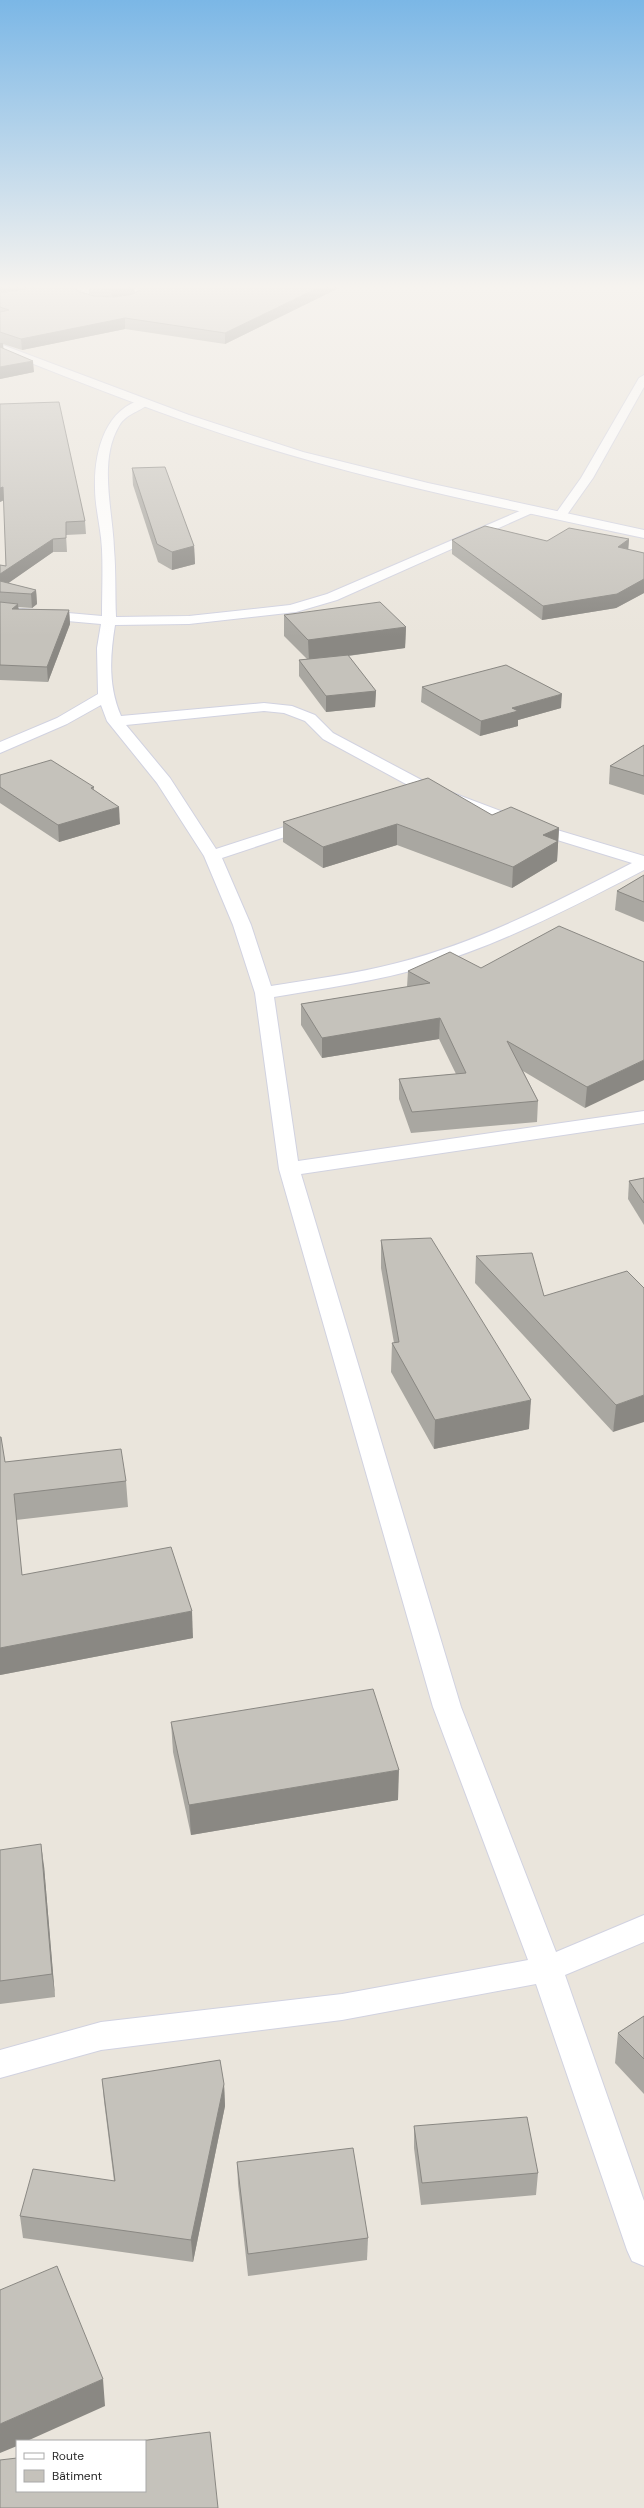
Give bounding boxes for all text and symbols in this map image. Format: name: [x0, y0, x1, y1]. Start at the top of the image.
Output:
legend: [16, 2440, 146, 2492]
text: Route: [52, 2448, 84, 2464]
text: Bâtiment: [52, 2468, 103, 2484]

